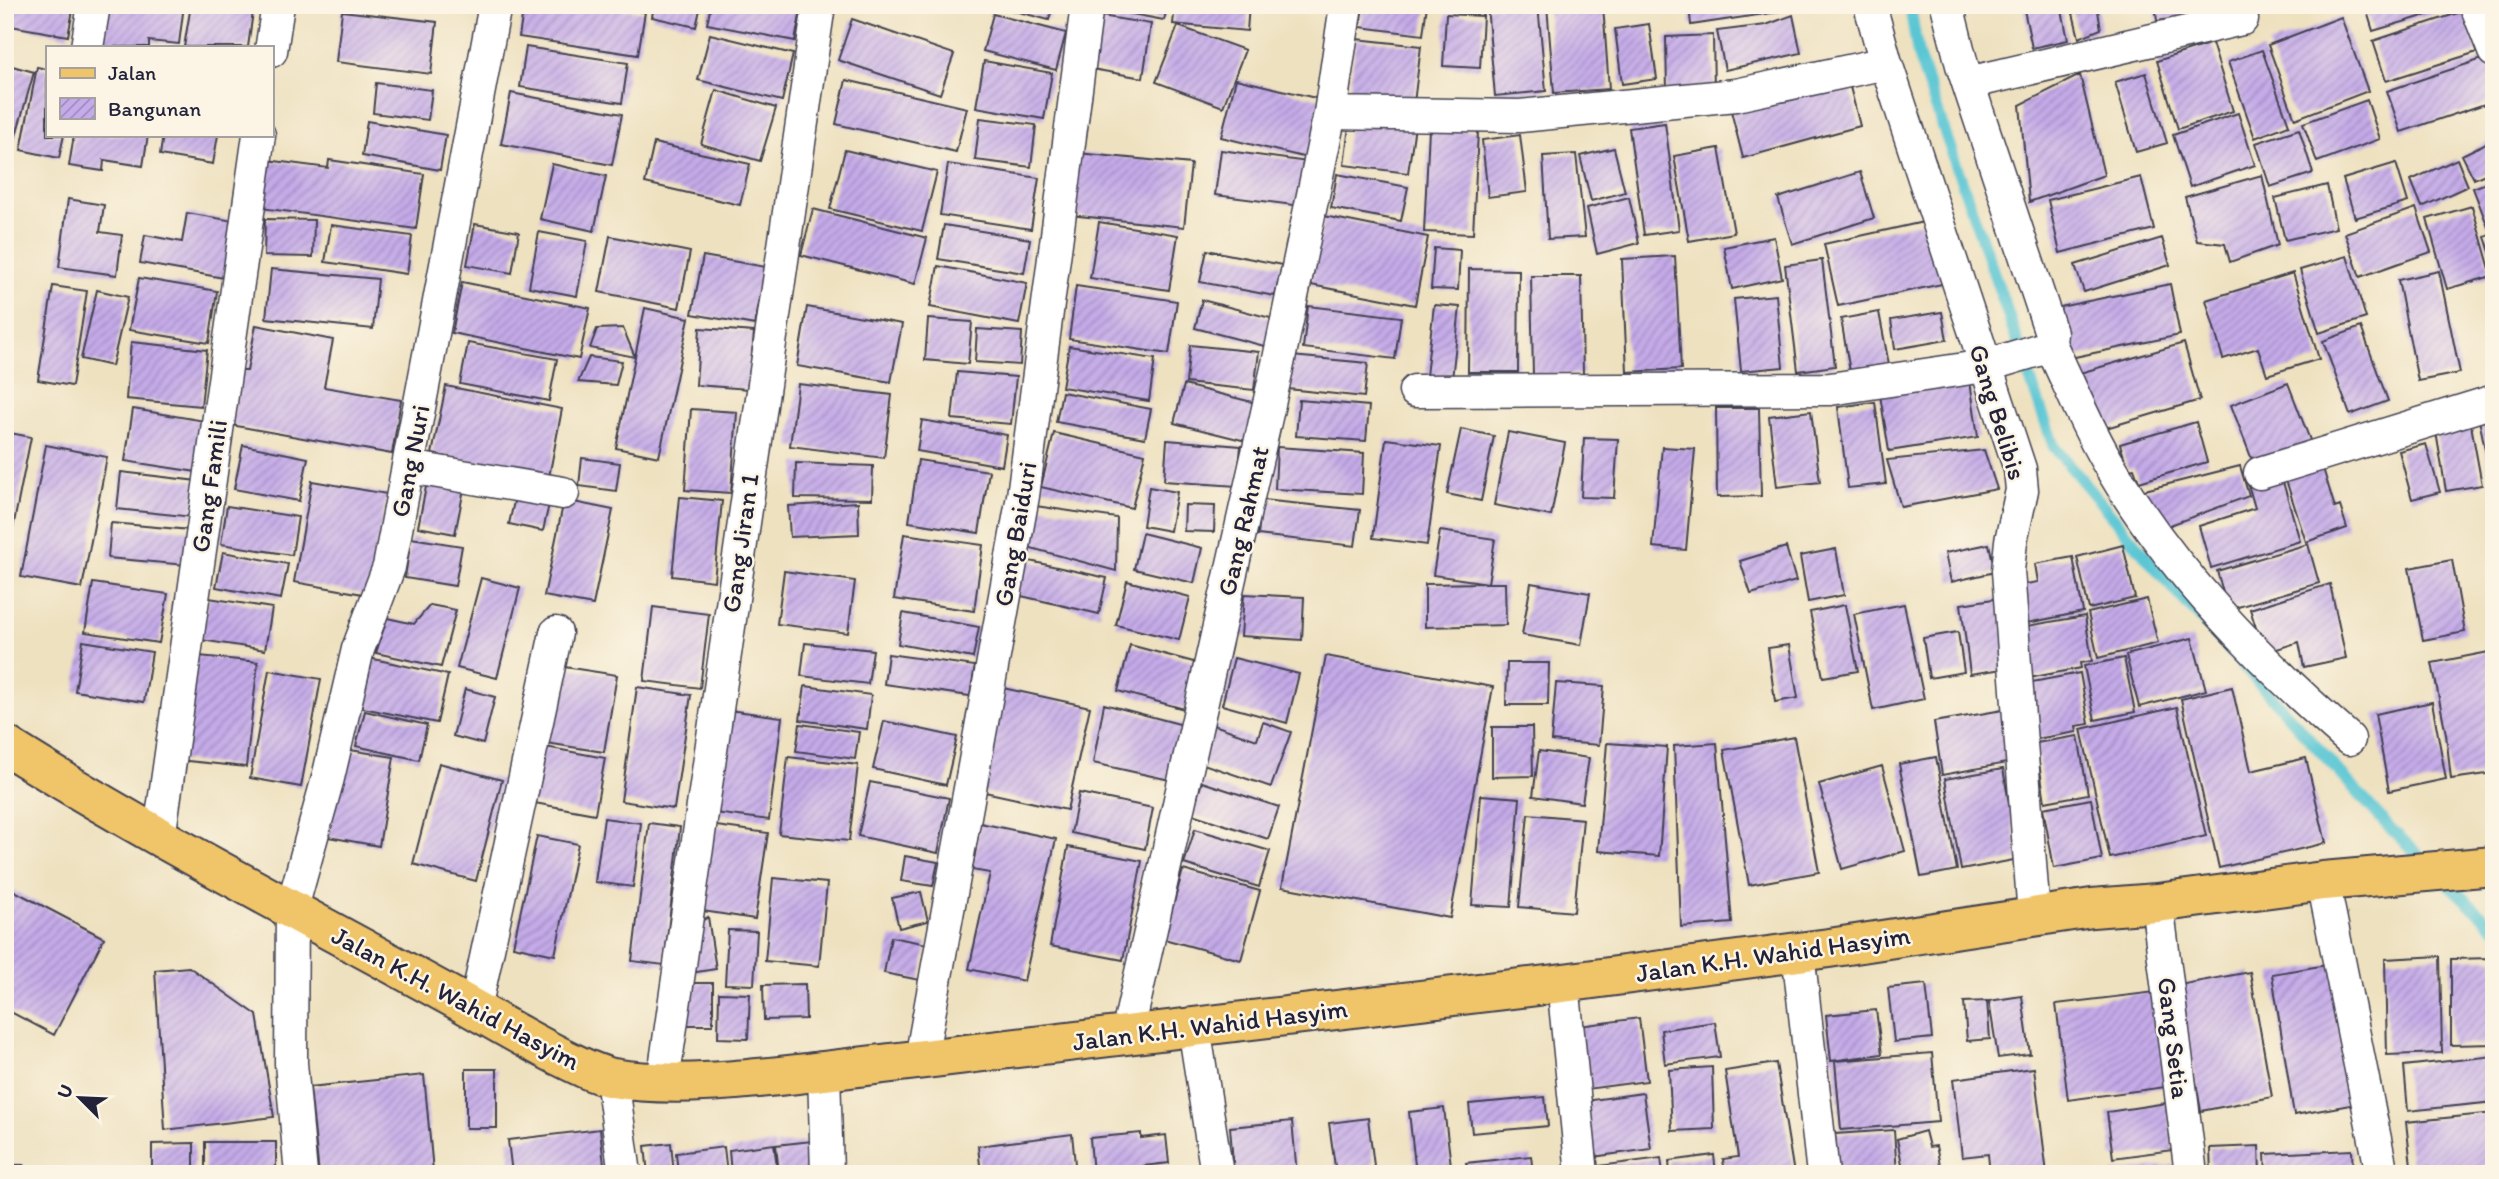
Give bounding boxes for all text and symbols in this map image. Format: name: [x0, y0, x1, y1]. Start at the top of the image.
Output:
legend: [46, 46, 273, 136]
text: Jalan: [108, 60, 156, 85]
text: Bangunan: [108, 96, 201, 121]
street label: Gang Belibis: [1962, 341, 2034, 483]
street label: Gang Nuri: [383, 402, 437, 520]
street label: Gang Famili: [184, 417, 234, 555]
street label: Gang Rahmat: [1210, 443, 1276, 599]
street label: Gang Baiduri: [987, 459, 1043, 609]
street label: Gang Jiran 1: [714, 471, 766, 615]
street label: Jalan K.H. Wahid Hasyim: [326, 919, 586, 1077]
street label: Jalan K.H. Wahid Hasyim: [1634, 919, 1912, 989]
street label: Gang Setia: [2151, 975, 2197, 1101]
street label: Jalan K.H. Wahid Hasyim: [1071, 992, 1349, 1058]
north arrow: [46, 1064, 116, 1134]
text: U: [52, 1081, 78, 1102]

